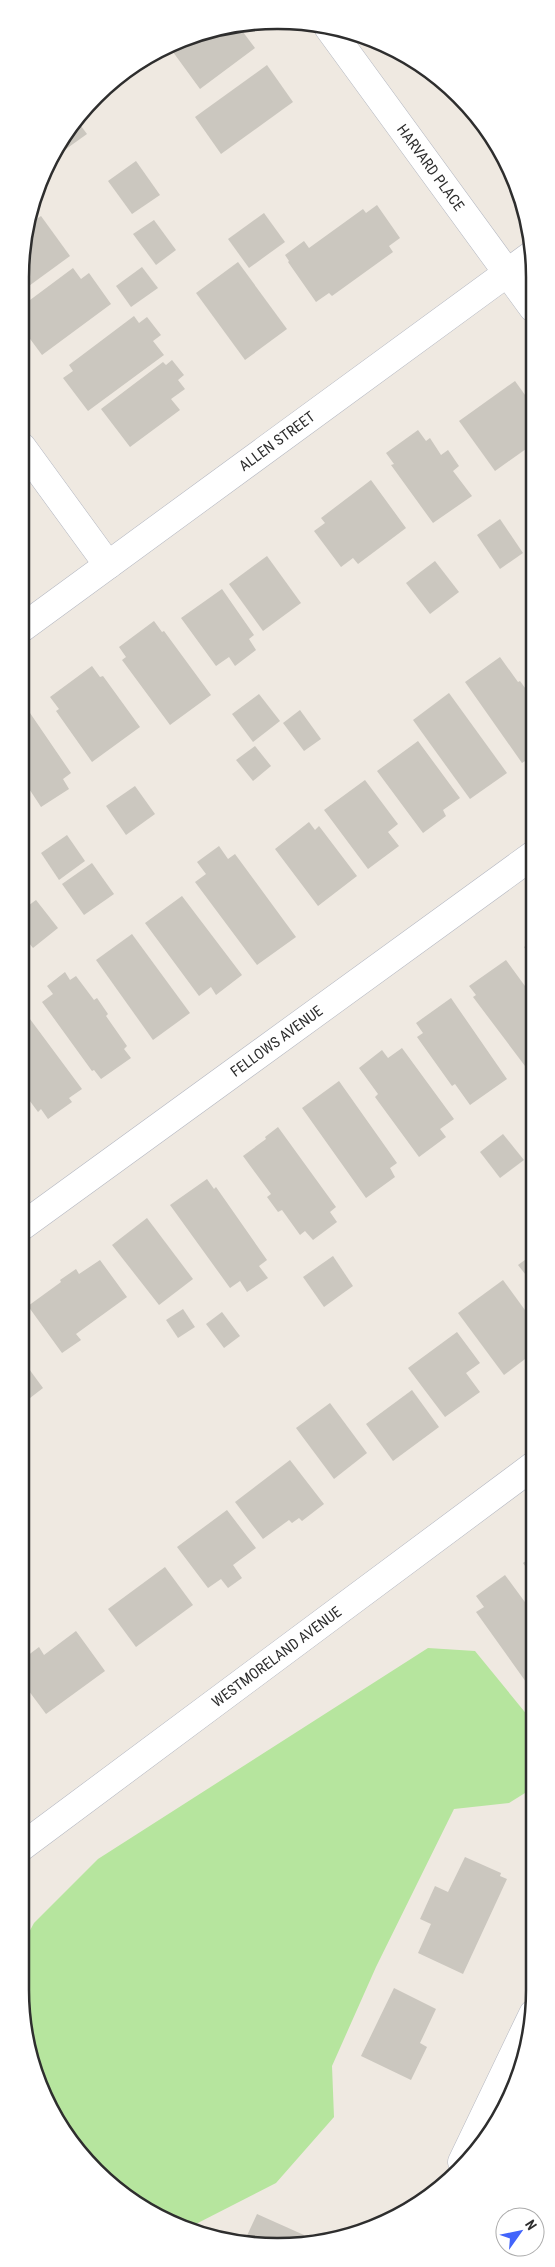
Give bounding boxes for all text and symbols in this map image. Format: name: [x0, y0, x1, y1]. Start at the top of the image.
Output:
street label: HARVARD PLACE: [393, 121, 468, 214]
street label: ALLEN STREET: [236, 408, 319, 475]
street label: FELLOWS AVENUE: [227, 1002, 326, 1081]
street label: WESTMORELAND AVENUE: [208, 1603, 345, 1711]
north arrow: [495, 2207, 545, 2257]
text: N: [522, 2217, 540, 2233]

